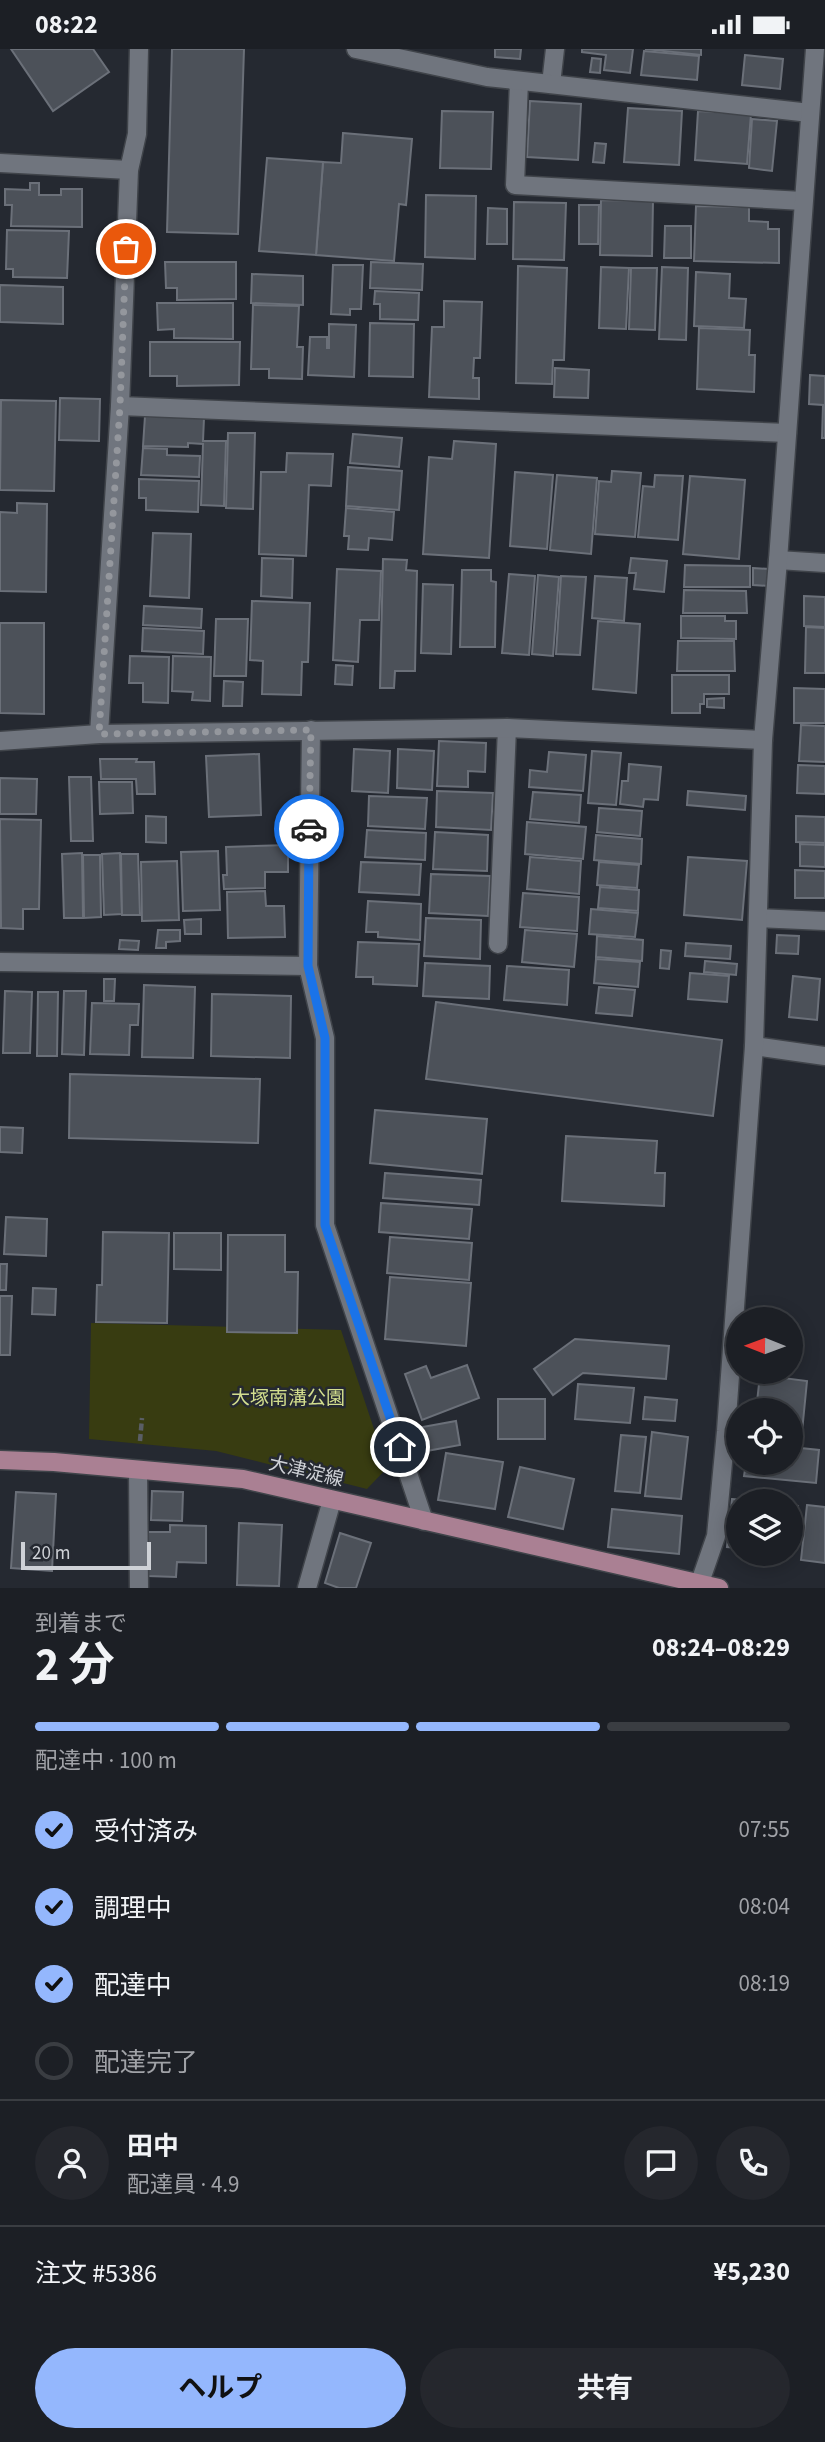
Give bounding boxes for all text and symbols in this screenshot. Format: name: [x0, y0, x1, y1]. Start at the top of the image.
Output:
text: 08:22: [35, 6, 98, 43]
pin: [96, 219, 156, 279]
icon: bag: [107, 230, 145, 268]
courier: [274, 794, 344, 864]
icon: car: [290, 810, 328, 848]
north arrow: [726, 1307, 803, 1384]
map controls: [726, 1307, 803, 1566]
park label: 大塚南溝公園: [231, 1385, 345, 1412]
button: locate: [726, 1398, 803, 1475]
pin: [370, 1417, 430, 1477]
icon: home: [381, 1428, 419, 1466]
street label: 大津淀線: [266, 1450, 346, 1494]
button: layers: [726, 1489, 803, 1566]
scale bar: [21, 1539, 150, 1571]
text: 20 m: [32, 1540, 70, 1567]
text: 到着まで: [35, 1607, 127, 1640]
text: 08:24–08:29: [652, 1629, 790, 1666]
text: 2 分: [35, 1633, 115, 1698]
text: 配達中 · 100 m: [35, 1744, 177, 1777]
icon: check: [35, 1811, 73, 1849]
text: 受付済み: [94, 1813, 198, 1850]
text: 07:55: [739, 1813, 790, 1846]
icon: check: [35, 1888, 73, 1926]
text: 調理中: [94, 1890, 172, 1927]
text: 08:04: [739, 1890, 790, 1923]
icon: check: [35, 1965, 73, 2003]
text: 配達中: [94, 1967, 172, 2004]
text: 08:19: [739, 1967, 790, 2000]
text: 配達完了: [94, 2044, 198, 2081]
button: person: [35, 2126, 109, 2200]
button: chat: [624, 2126, 698, 2200]
button: phone: [716, 2126, 790, 2200]
text: 田中: [127, 2128, 179, 2165]
text: 配達員 · 4.9: [127, 2168, 240, 2201]
text: ¥5,230: [714, 2253, 790, 2290]
text: 注文 #5386: [35, 2255, 157, 2292]
button: ヘルプ: [35, 2348, 406, 2428]
button: 共有: [420, 2348, 790, 2428]

